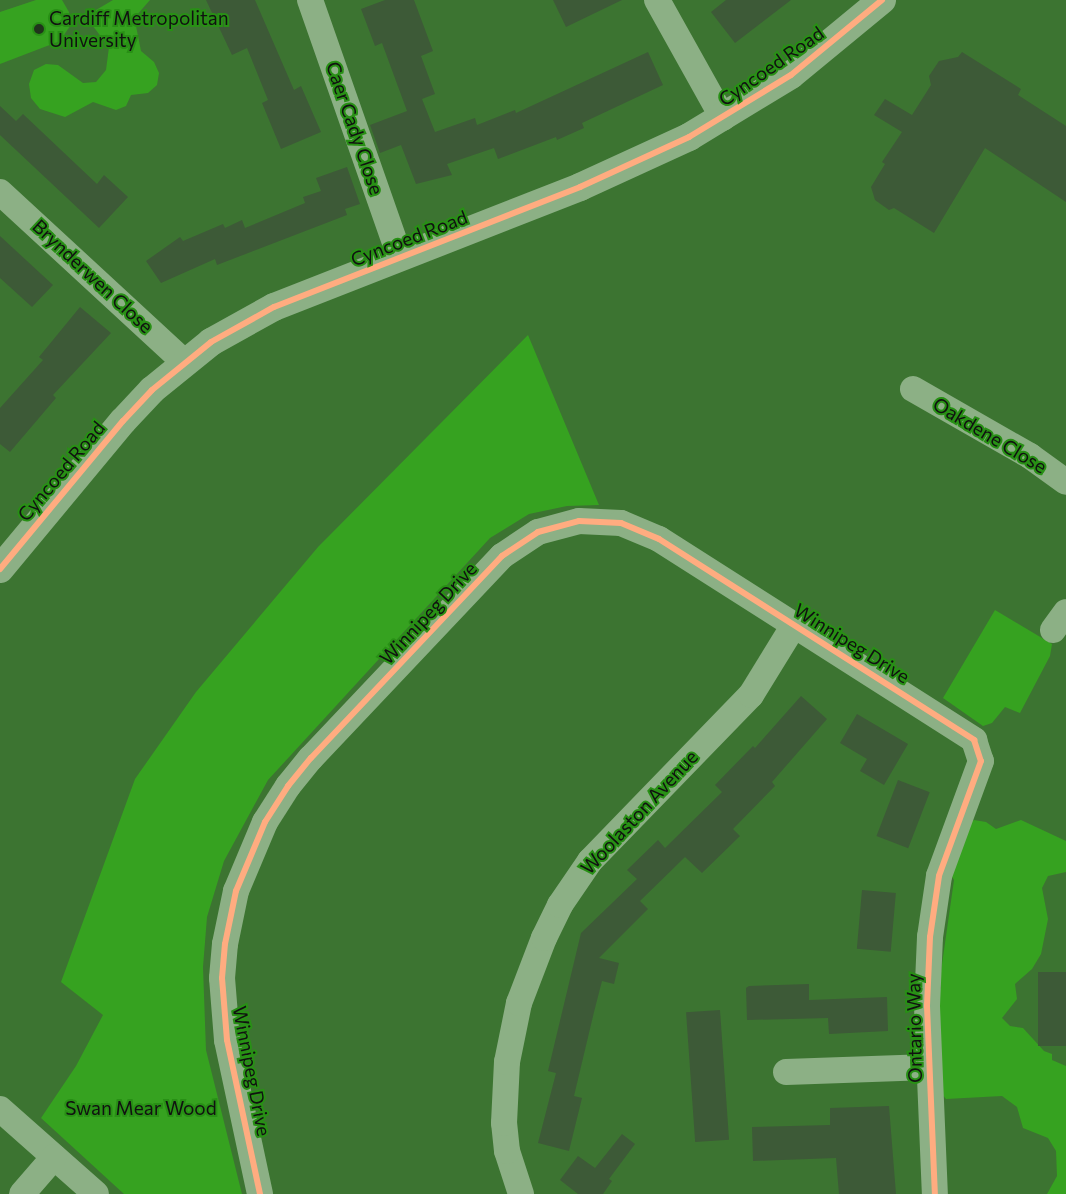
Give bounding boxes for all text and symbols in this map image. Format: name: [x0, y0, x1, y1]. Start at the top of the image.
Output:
place label: Cardiff Metropolitan University: [49, 7, 229, 51]
street label: Cyncoed Road: [714, 21, 828, 111]
marker: Cardiff Metropolitan University: [33, 23, 45, 35]
street label: Caer Cady Close: [322, 58, 388, 198]
street label: Cyncoed Road: [347, 205, 471, 271]
street label: Brynderwen Close: [28, 214, 158, 338]
street label: Oakdene Close: [929, 392, 1051, 478]
street label: Cyncoed Road: [13, 417, 109, 525]
street label: Winnipeg Drive: [375, 557, 481, 669]
street label: Winnipeg Drive: [790, 598, 914, 688]
street label: Woolaston Avenue: [576, 745, 702, 879]
street label: Ontario Way: [902, 973, 926, 1083]
street label: Winnipeg Drive: [228, 1004, 276, 1138]
park label: Swan Mear Wood: [65, 1097, 217, 1119]

